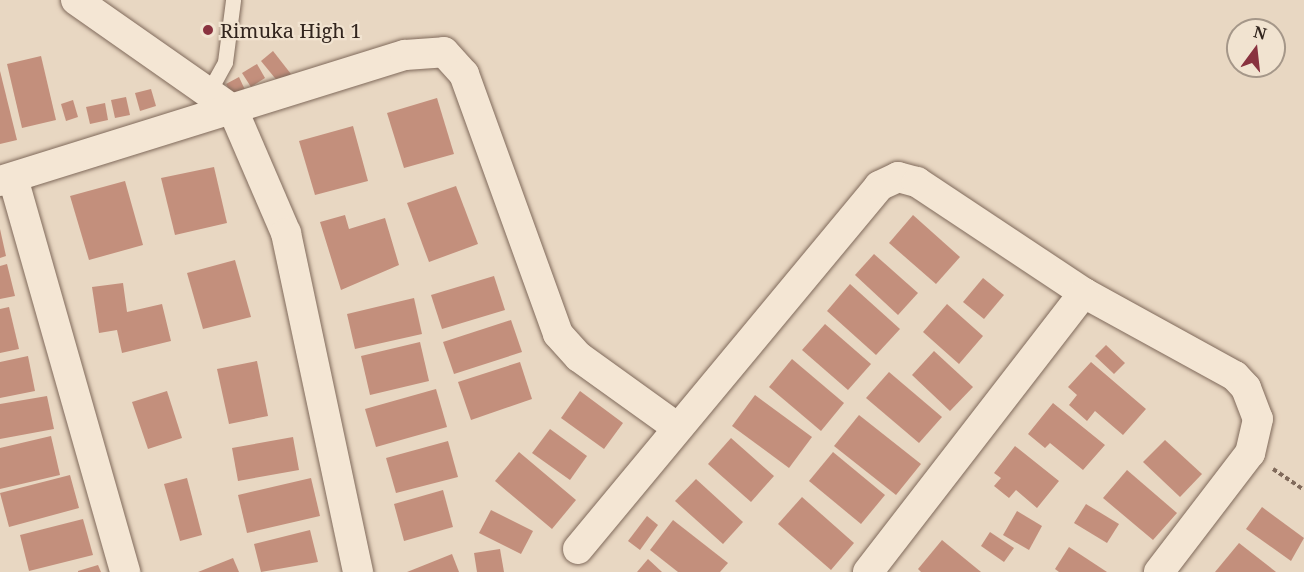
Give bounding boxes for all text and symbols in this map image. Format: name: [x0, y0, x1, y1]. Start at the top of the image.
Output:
place label: Rimuka High 1: [220, 18, 361, 42]
north arrow: [1226, 18, 1286, 78]
text: N: [1251, 20, 1269, 45]
marker: Rimuka High 1: [201, 23, 215, 37]

